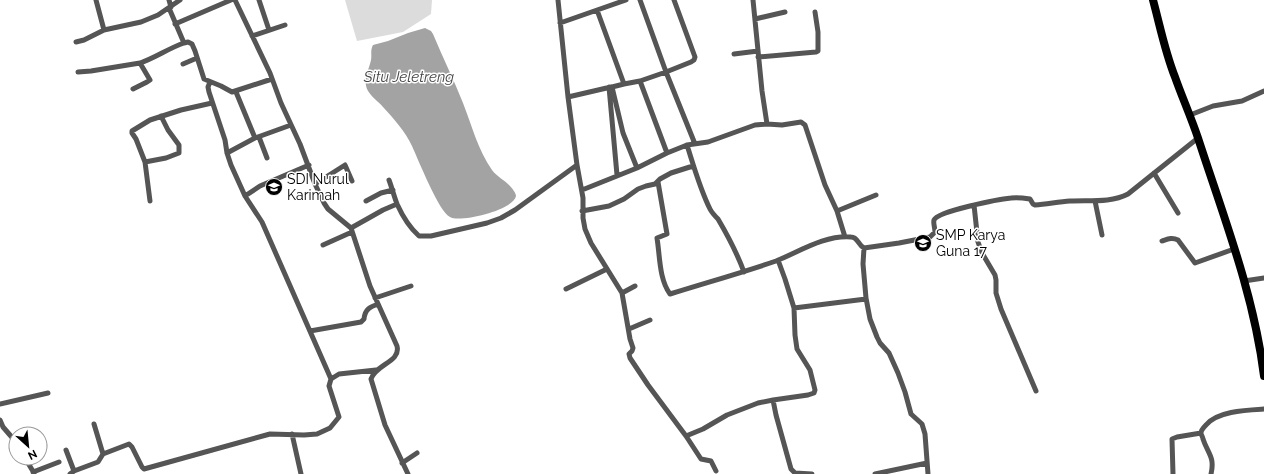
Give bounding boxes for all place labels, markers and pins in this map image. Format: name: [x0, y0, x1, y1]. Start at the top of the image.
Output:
place label: SDI Nurul Karimah: [287, 171, 349, 203]
school or university icon: SDI Nurul Karimah: [264, 177, 284, 197]
place label: SMP Karya Guna 17: [936, 227, 1005, 259]
school or university icon: SMP Karya Guna 17: [913, 233, 933, 253]

